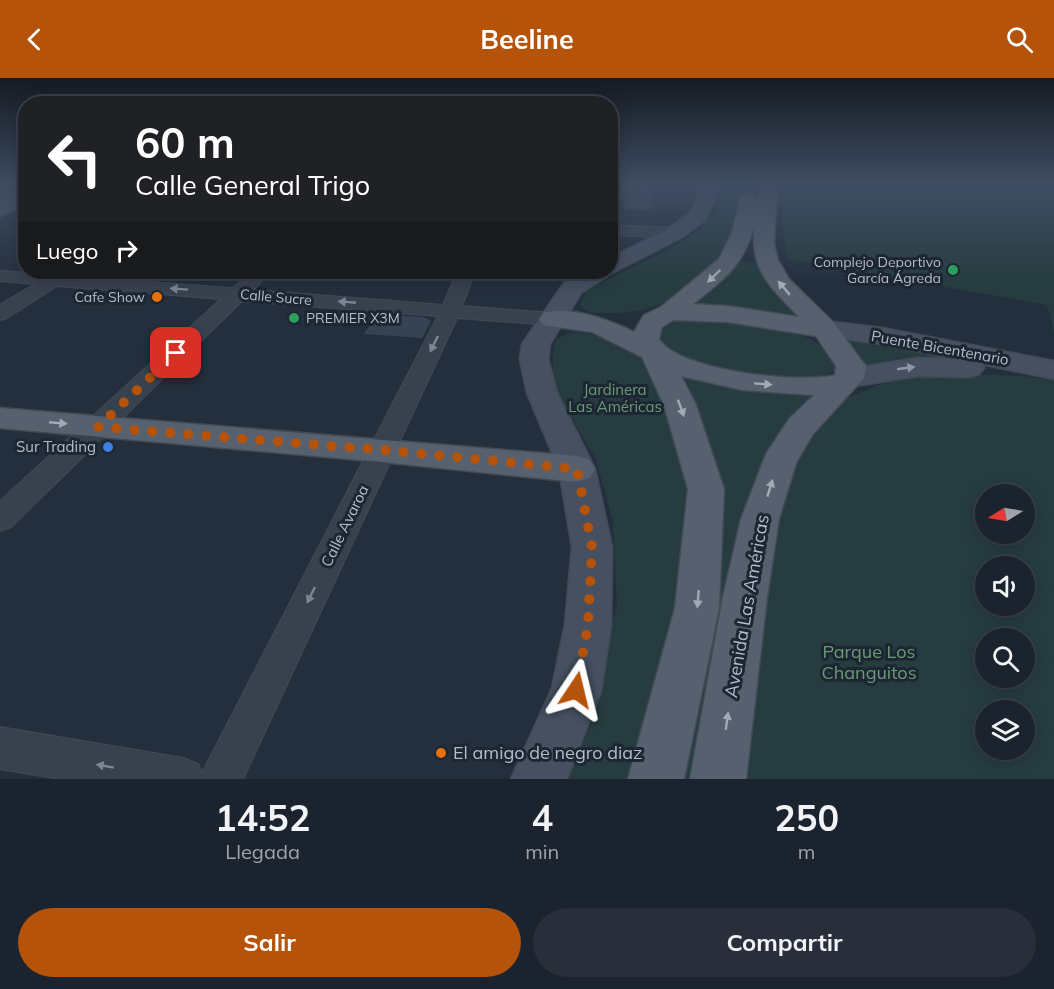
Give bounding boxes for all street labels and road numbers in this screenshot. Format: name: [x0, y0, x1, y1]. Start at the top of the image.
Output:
street label: Calle Sucre: [239, 285, 313, 309]
street label: Puente Bicentenario: [870, 326, 1010, 369]
street label: Calle Avaroa: [317, 482, 373, 570]
street label: Avenida Las Américas: [719, 512, 774, 699]

